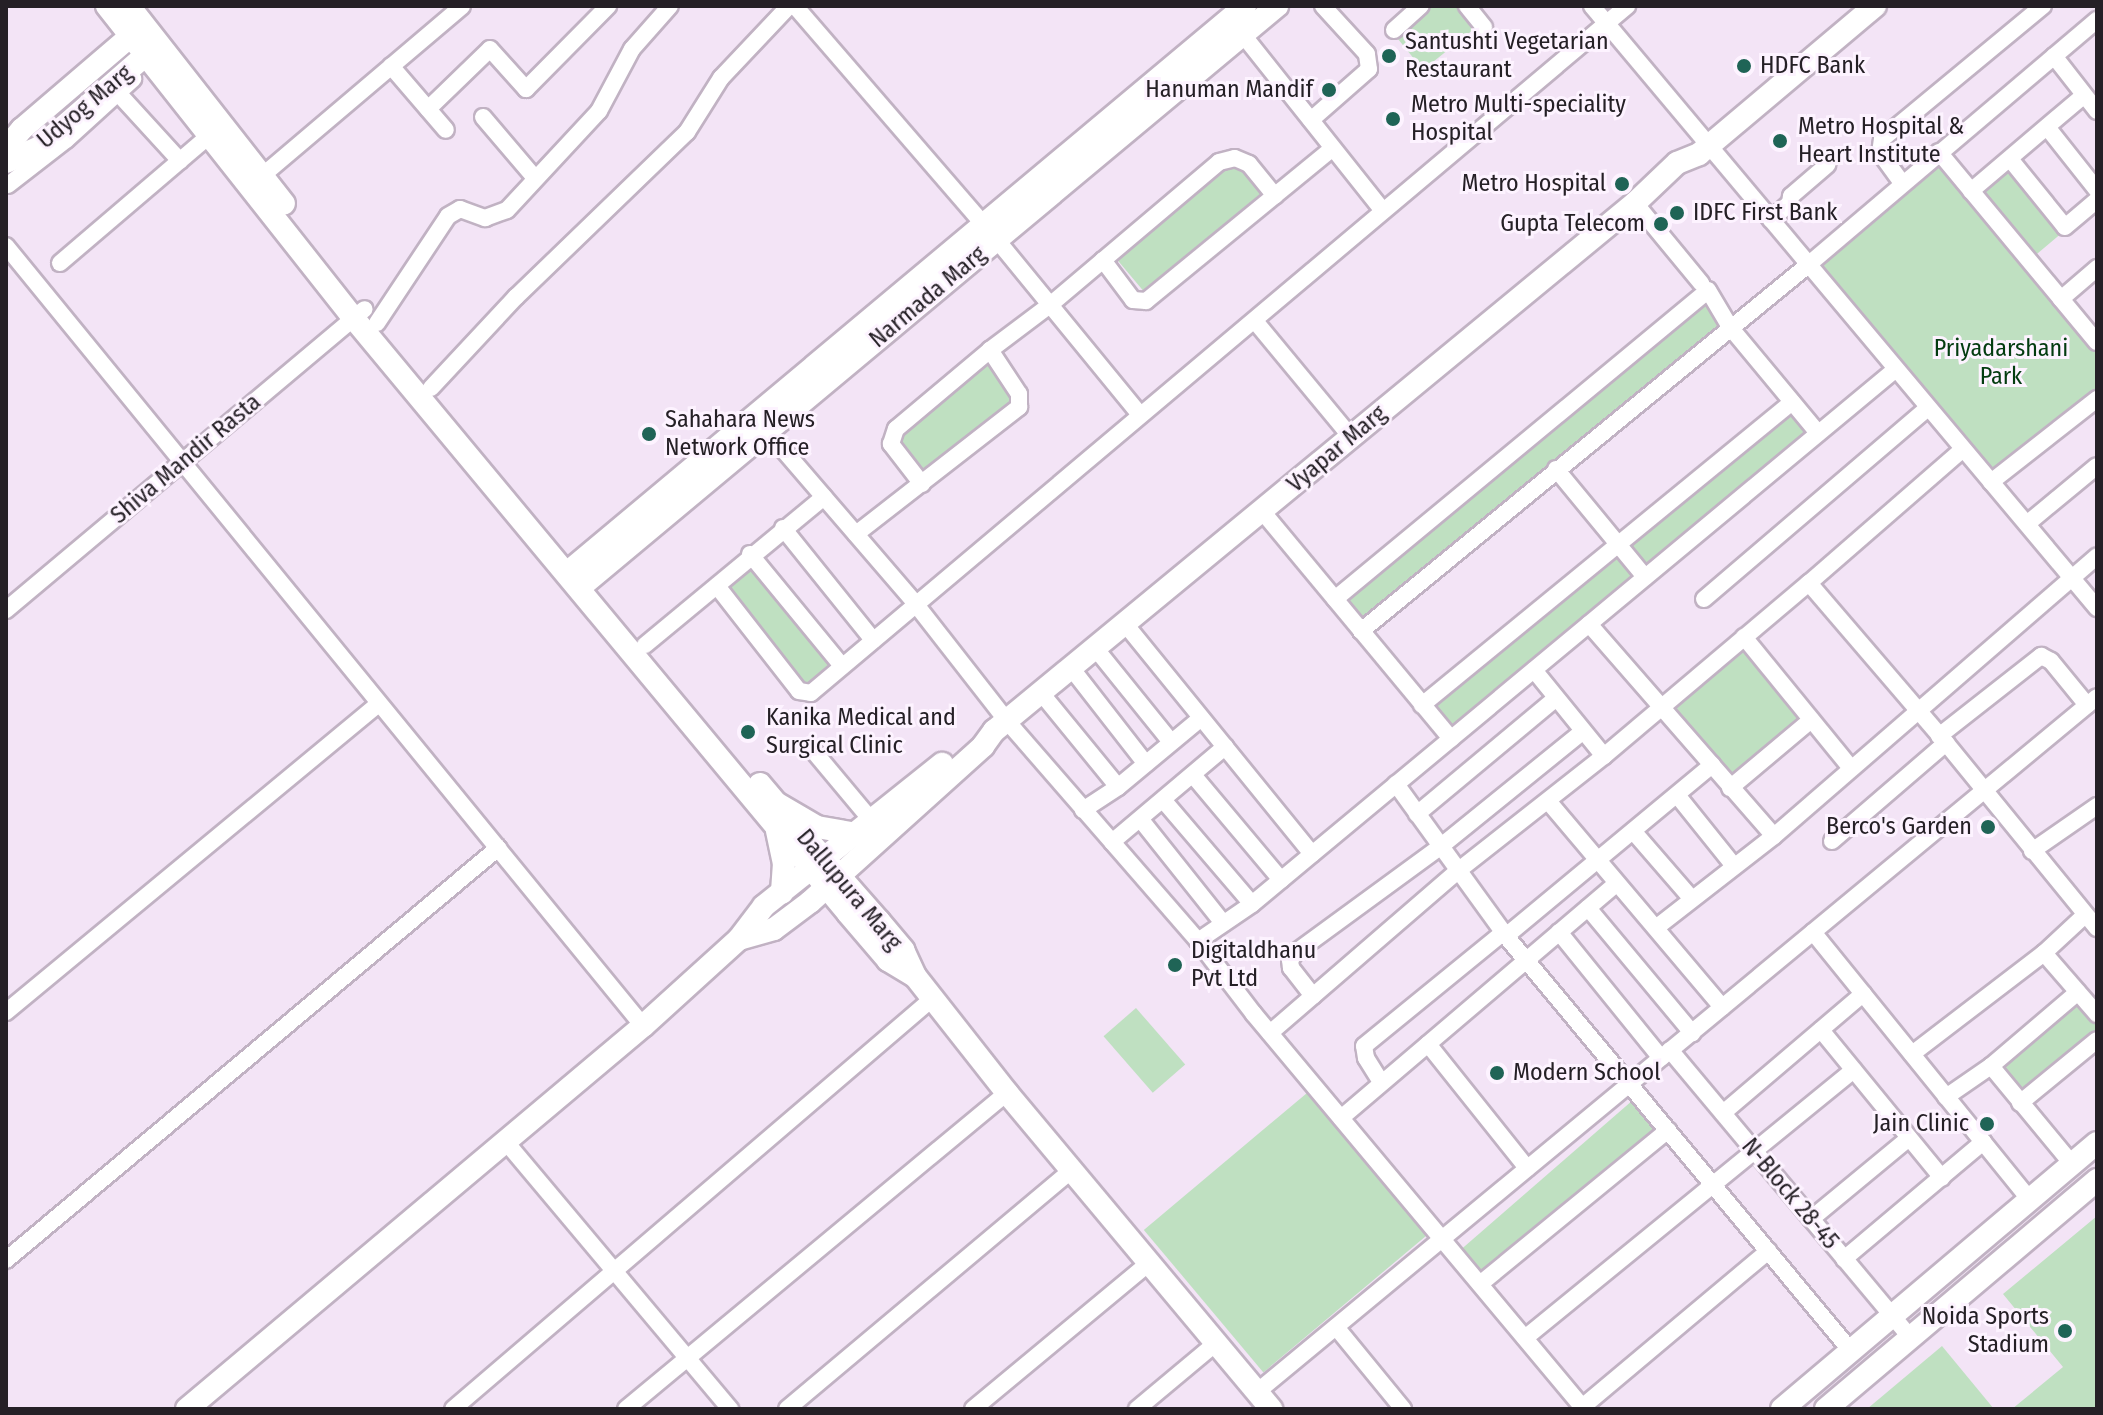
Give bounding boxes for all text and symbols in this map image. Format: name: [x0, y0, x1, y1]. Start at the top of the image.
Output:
place label: Santushti Vegetarian Restaurant: [1405, 28, 1609, 84]
marker: Santushti Vegetarian Restaurant: [1380, 47, 1398, 65]
place label: HDFC Bank: [1760, 52, 1865, 80]
marker: HDFC Bank: [1735, 57, 1753, 75]
street label: Udyog Marg: [32, 59, 138, 155]
place label: Hanuman Mandif: [1145, 76, 1313, 104]
marker: Hanuman Mandif: [1320, 81, 1338, 99]
place label: Metro Multi-speciality Hospital: [1411, 91, 1626, 147]
marker: Metro Multi-speciality Hospital: [1382, 108, 1404, 130]
place label: Metro Hospital & Heart Institute: [1798, 113, 1964, 169]
marker: Metro Hospital & Heart Institute: [1769, 130, 1791, 152]
place label: Metro Hospital: [1461, 170, 1606, 198]
marker: Metro Hospital: [1613, 175, 1631, 193]
place label: IDFC First Bank: [1693, 199, 1837, 227]
marker: IDFC First Bank: [1668, 204, 1686, 222]
place label: Gupta Telecom: [1500, 210, 1645, 238]
marker: Gupta Telecom: [1652, 215, 1670, 233]
street label: Narmada Marg: [864, 240, 992, 354]
park label: Priyadarshani Park: [1934, 335, 2068, 391]
street label: Shiva Mandir Rasta: [105, 388, 267, 530]
street label: Vyapar Marg: [1282, 399, 1392, 499]
place label: Sahahara News Network Office: [665, 406, 815, 462]
marker: Sahahara News Network Office: [640, 425, 658, 443]
place label: Kanika Medical and Surgical Clinic: [766, 704, 956, 760]
marker: Kanika Medical and Surgical Clinic: [737, 721, 759, 743]
place label: Berco's Garden: [1826, 813, 1972, 841]
marker: Berco's Garden: [1979, 818, 1997, 836]
street label: Dallupura Marg: [790, 824, 908, 956]
place label: Digitaldhanu Pvt Ltd: [1191, 937, 1316, 993]
marker: Digitaldhanu Pvt Ltd: [1166, 956, 1184, 974]
place label: Modern School: [1513, 1059, 1660, 1087]
marker: Modern School: [1488, 1064, 1506, 1082]
place label: Jain Clinic: [1873, 1110, 1969, 1138]
marker: Jain Clinic: [1976, 1113, 1998, 1135]
street label: N-Block 28-45: [1735, 1133, 1845, 1255]
place label: Noida Sports Stadium: [1922, 1303, 2049, 1359]
marker: Noida Sports Stadium: [2056, 1322, 2074, 1340]

